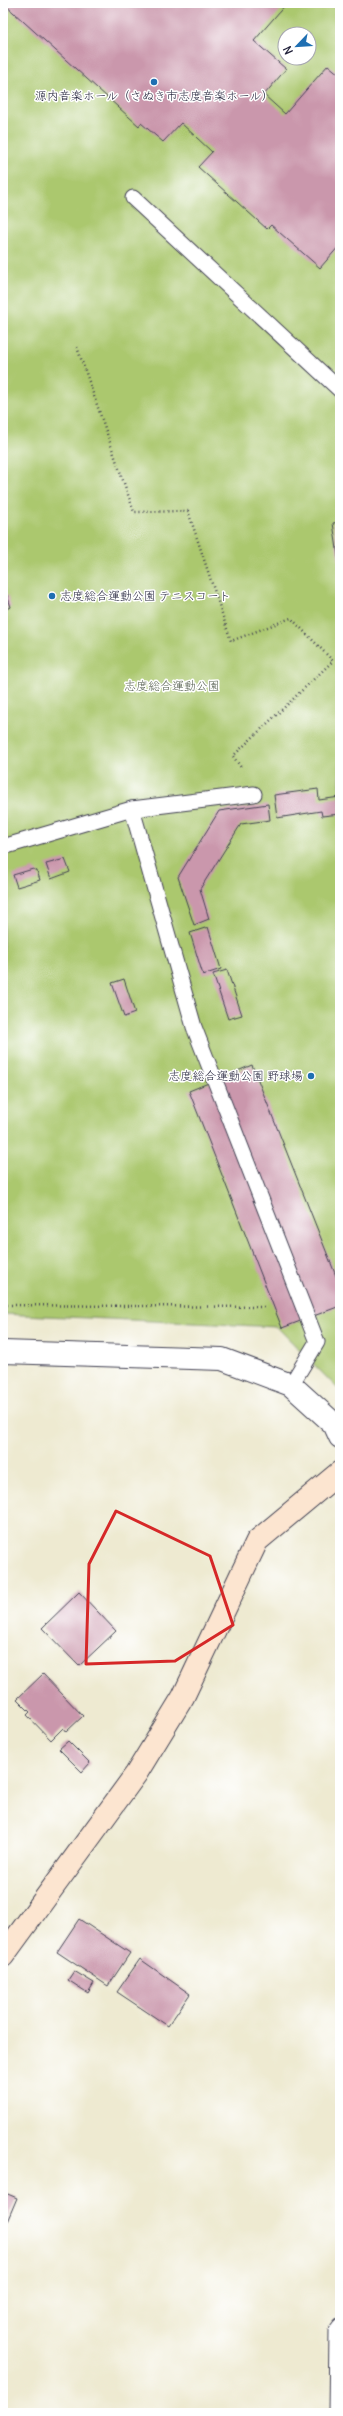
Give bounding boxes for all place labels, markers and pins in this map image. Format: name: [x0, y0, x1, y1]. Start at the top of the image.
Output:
marker: 源内音楽ホール（さぬき市志度音楽ホール）: [149, 77, 159, 87]
place label: 源内音楽ホール（さぬき市志度音楽ホール）: [35, 88, 273, 103]
place label: 志度総合運動公園 テニスコート: [60, 588, 231, 603]
marker: 志度総合運動公園 テニスコート: [47, 591, 57, 601]
place label: 志度総合運動公園 野球場: [168, 1068, 303, 1083]
marker: 志度総合運動公園 野球場: [306, 1071, 316, 1081]

